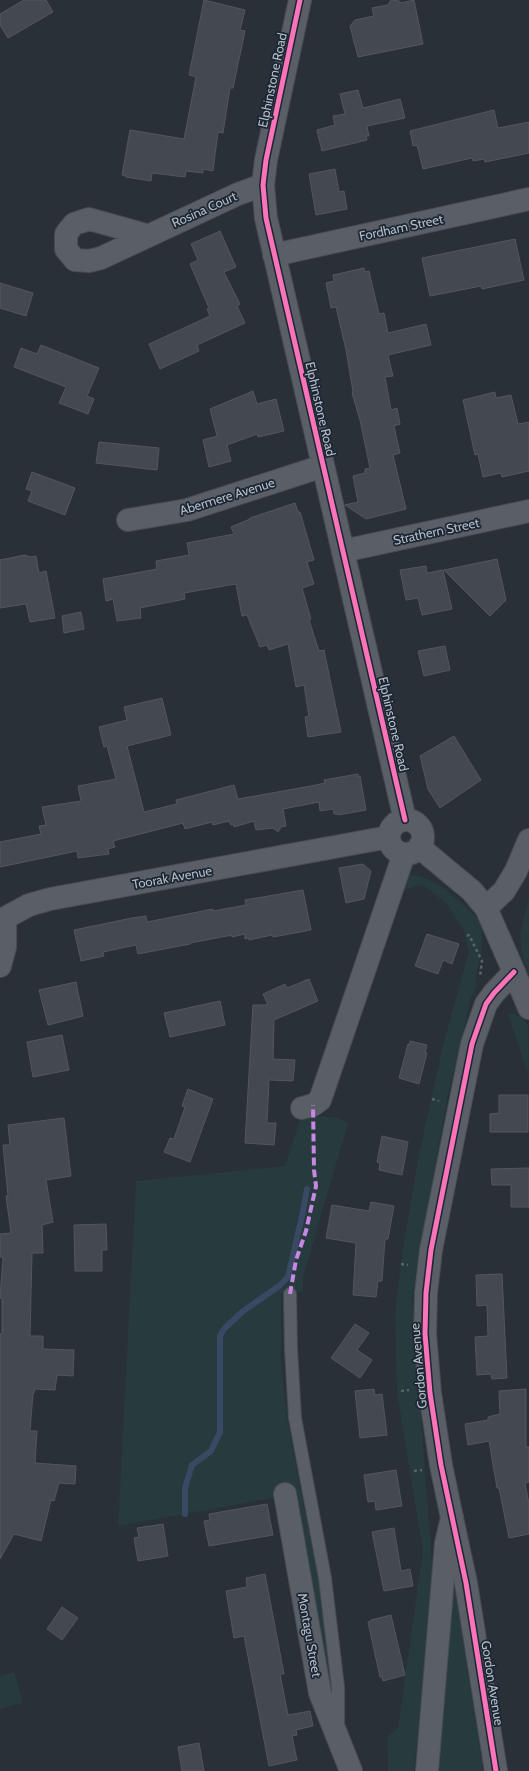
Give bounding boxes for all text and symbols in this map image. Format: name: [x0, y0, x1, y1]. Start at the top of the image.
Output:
street label: Elphinstone Road: [254, 31, 290, 129]
street label: Rosina Court: [169, 187, 240, 230]
street label: Fordham Street: [357, 210, 445, 244]
street label: Elphinstone Road: [302, 360, 340, 458]
street label: Abermere Avenue: [177, 474, 277, 518]
street label: Strathern Street: [391, 514, 481, 548]
street label: Elphinstone Road: [375, 675, 413, 773]
street label: Toorak Avenue: [131, 862, 213, 892]
street label: Gordon Avenue: [406, 1322, 430, 1409]
street label: Montagu Street: [295, 1592, 325, 1679]
street label: Gordon Avenue: [478, 1640, 508, 1727]

